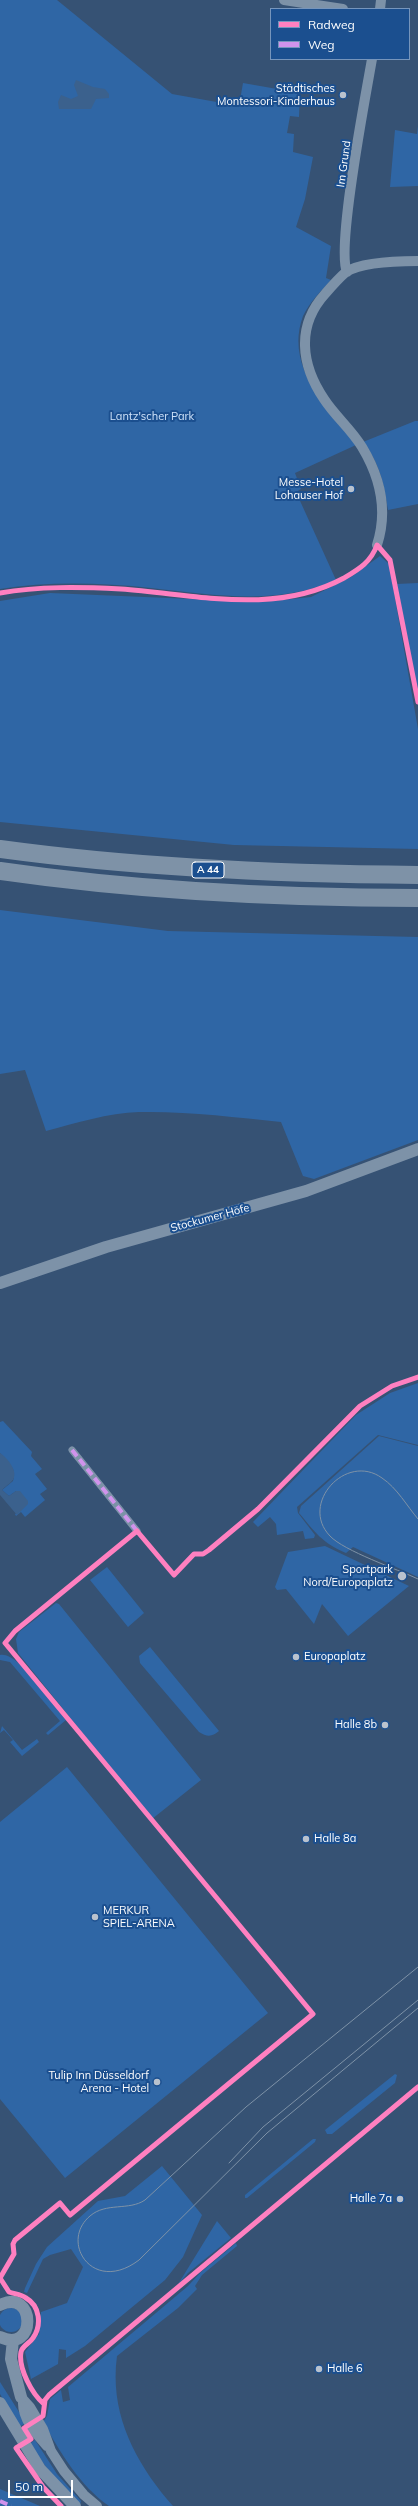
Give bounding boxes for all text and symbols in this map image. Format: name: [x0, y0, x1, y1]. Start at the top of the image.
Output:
legend: [270, 8, 410, 60]
text: Radweg: [308, 17, 355, 32]
text: Weg: [308, 37, 334, 52]
place label: Städtisches Montessori-Kinderhaus: [217, 82, 335, 108]
marker: Städtisches Montessori-Kinderhaus: [338, 90, 348, 100]
street label: Im Grund: [334, 140, 354, 188]
park label: Lantz'scher Park: [110, 410, 194, 424]
place label: Messe-Hotel Lohauser Hof: [275, 476, 343, 502]
marker: Messe-Hotel Lohauser Hof: [346, 484, 356, 494]
road number: A 44: [192, 862, 224, 878]
street label: Stockumer Höfe: [169, 1201, 251, 1235]
place label: Sportpark Nord/Europaplatz: [303, 1563, 393, 1589]
marker: Sportpark Nord/Europaplatz: [396, 1570, 408, 1582]
place label: Europaplatz: [304, 1650, 366, 1664]
marker: Europaplatz: [291, 1652, 301, 1662]
place label: Halle 8b: [335, 1718, 377, 1732]
marker: Halle 8b: [380, 1720, 390, 1730]
place label: Halle 8a: [314, 1832, 356, 1846]
marker: Halle 8a: [301, 1834, 311, 1844]
place label: MERKUR SPIEL-ARENA: [103, 1904, 175, 1930]
marker: MERKUR SPIEL-ARENA: [90, 1912, 100, 1922]
place label: Tulip Inn Düsseldorf Arena - Hotel: [49, 2069, 149, 2095]
marker: Tulip Inn Düsseldorf Arena - Hotel: [152, 2077, 162, 2087]
place label: Halle 7a: [350, 2192, 392, 2206]
marker: Halle 7a: [395, 2194, 405, 2204]
place label: Halle 6: [327, 2362, 363, 2376]
marker: Halle 6: [314, 2364, 324, 2374]
scale bar: [10, 2472, 75, 2498]
text: 50 m: [15, 2479, 43, 2494]

